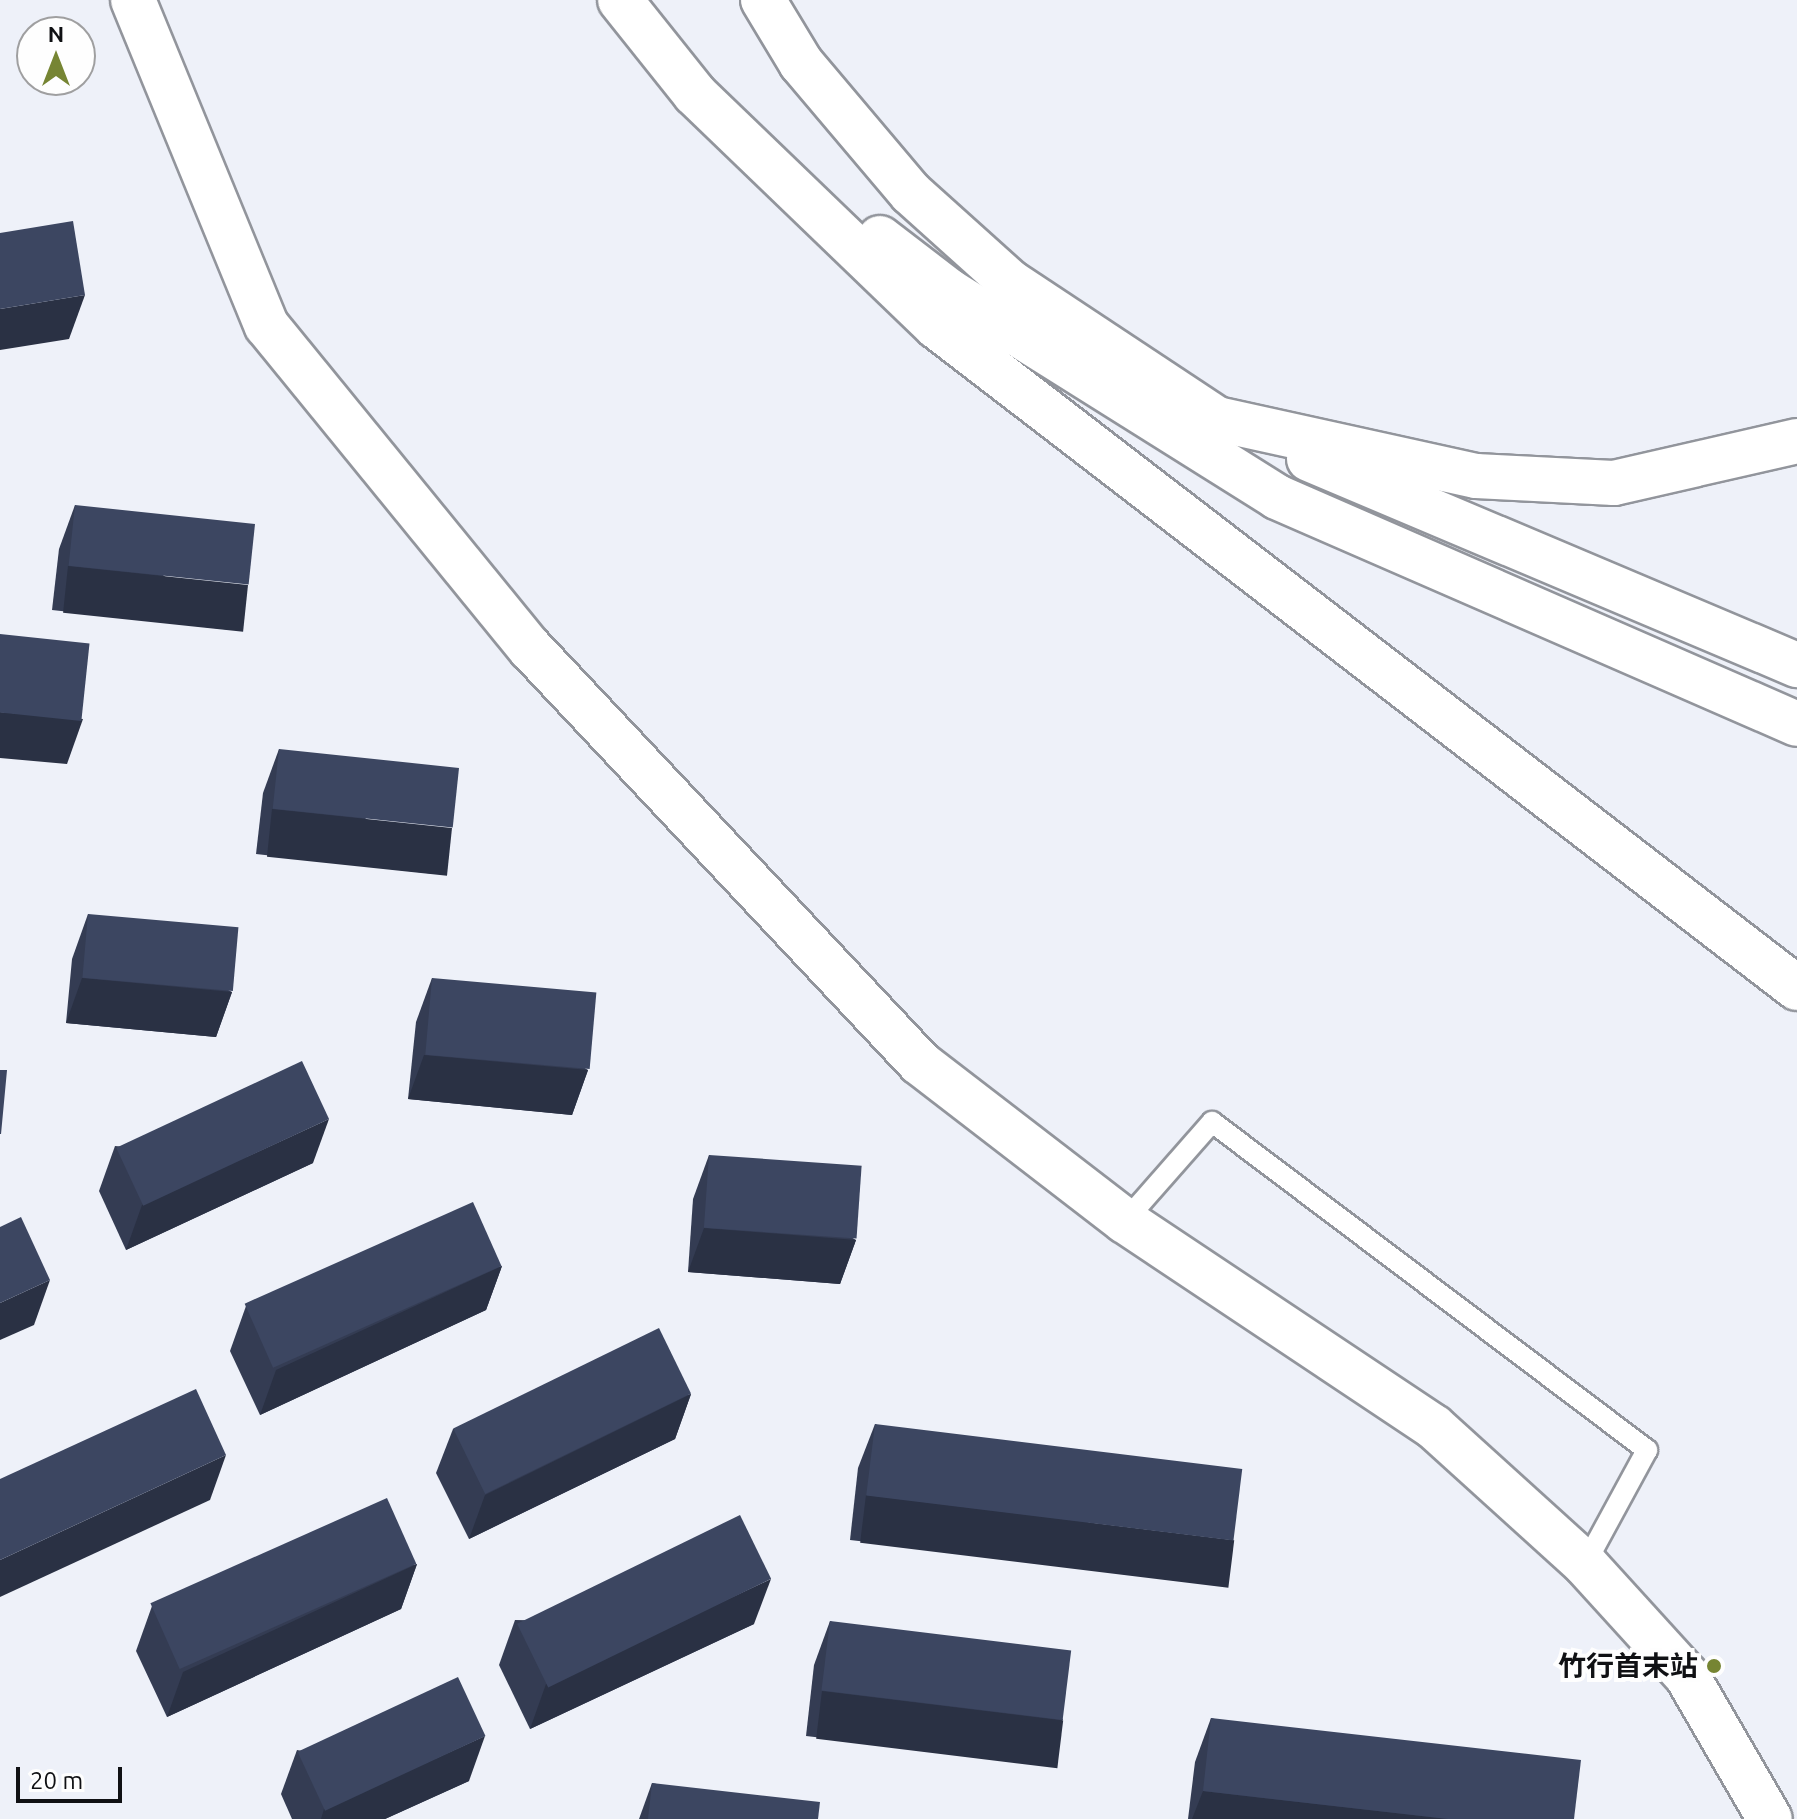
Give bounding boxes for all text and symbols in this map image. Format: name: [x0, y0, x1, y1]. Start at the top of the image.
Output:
north arrow: [16, 16, 96, 96]
text: N: [48, 21, 64, 46]
place label: 竹行首末站: [1558, 1649, 1698, 1683]
marker: 竹行首末站: [1705, 1657, 1723, 1675]
scale bar: [20, 1751, 126, 1801]
text: 20 m: [30, 1767, 83, 1794]

